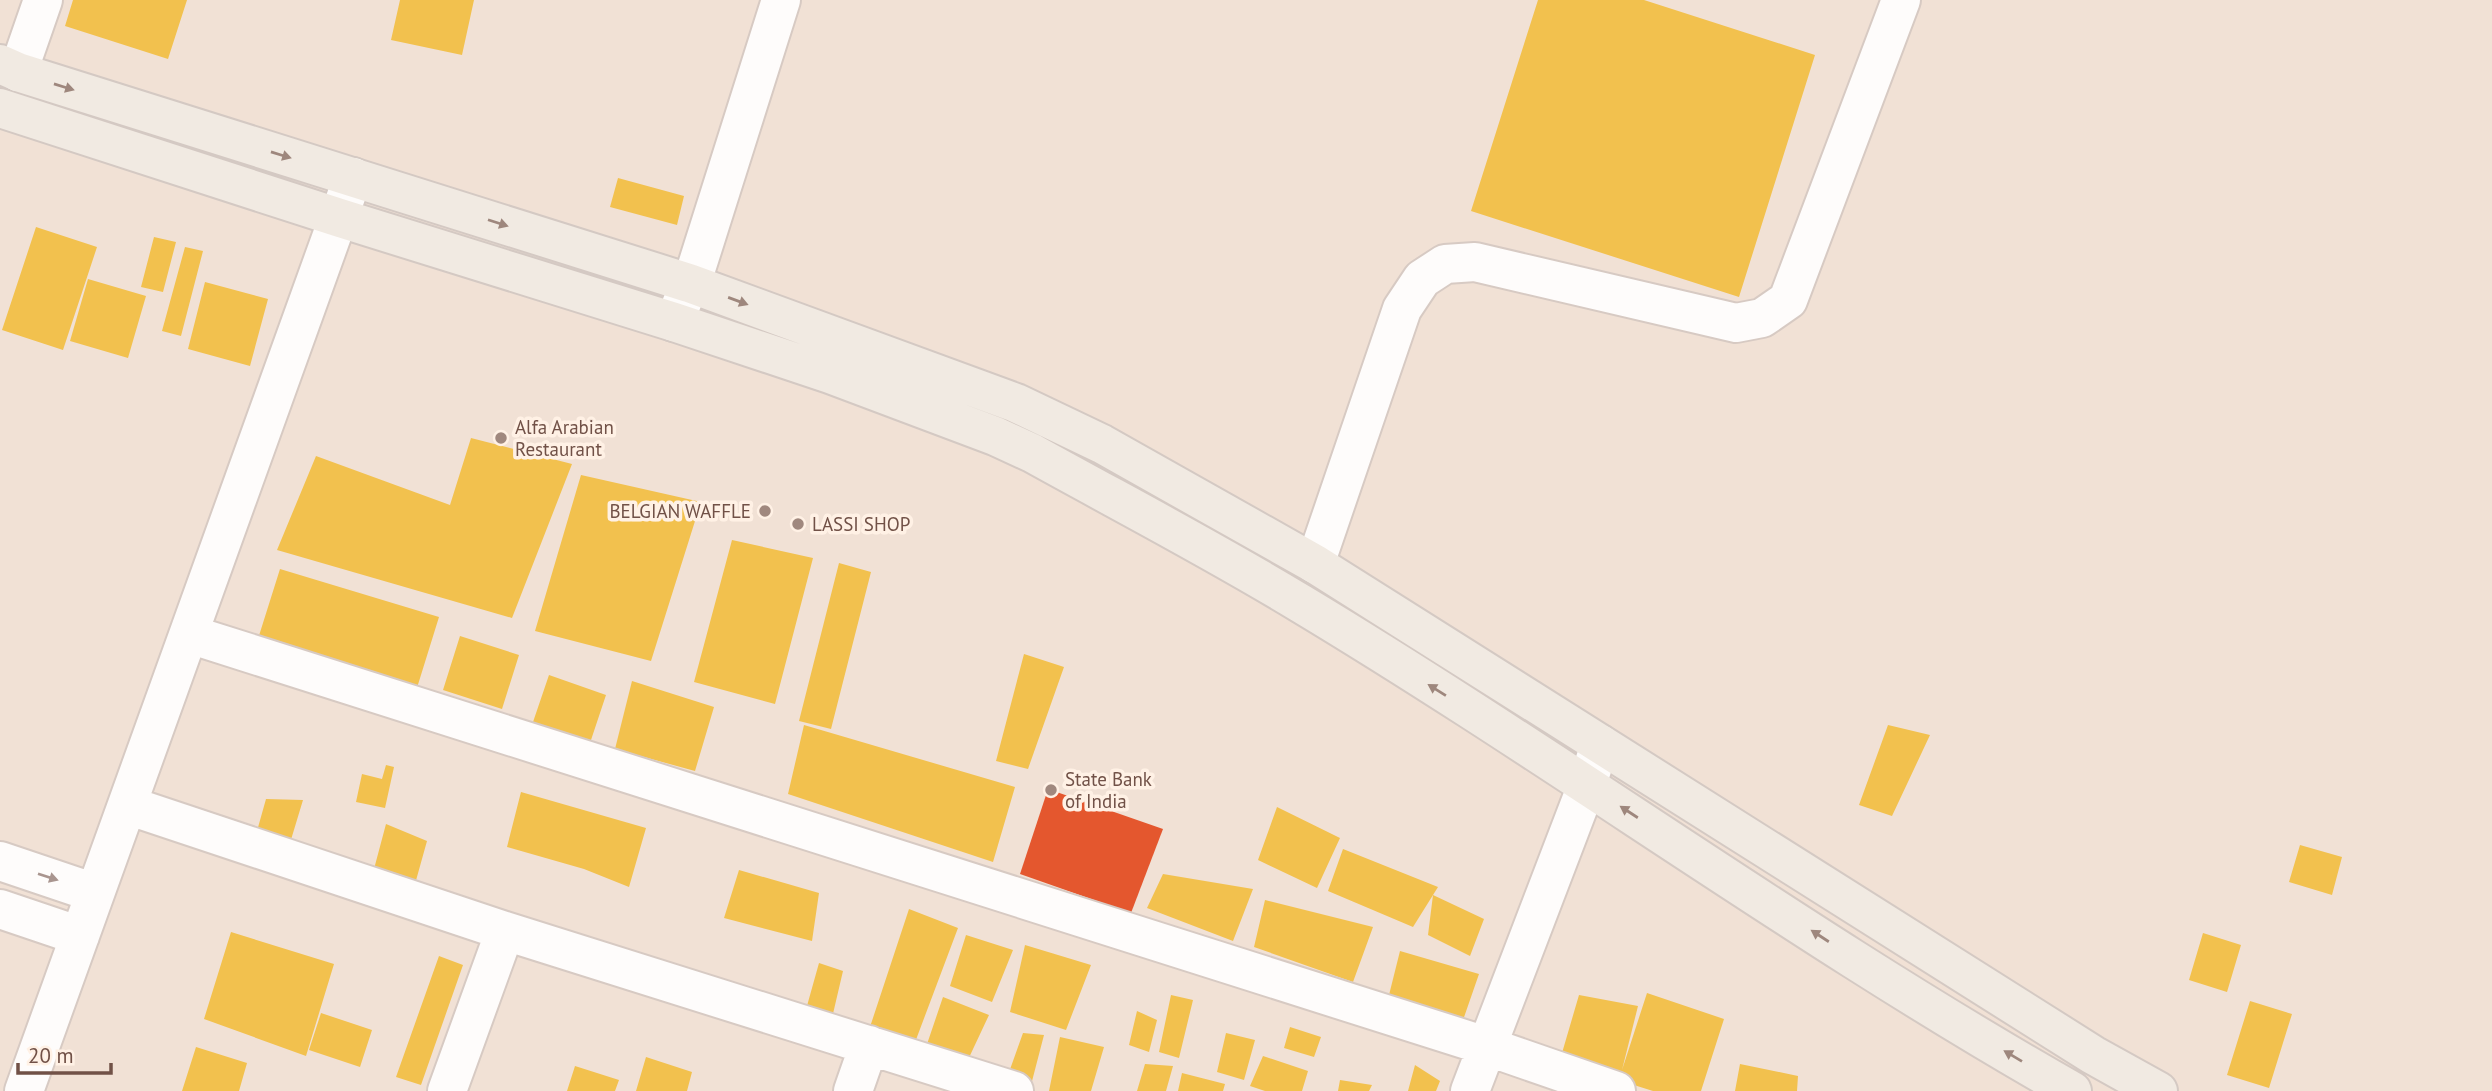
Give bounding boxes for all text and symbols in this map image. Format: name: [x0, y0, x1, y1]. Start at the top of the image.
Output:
one-way arrow: [54, 82, 75, 92]
one-way arrow: [271, 150, 292, 161]
one-way arrow: [488, 219, 509, 229]
one-way arrow: [728, 296, 749, 307]
place label: Alfa Arabian Restaurant: [515, 415, 614, 461]
marker: Alfa Arabian Restaurant: [493, 430, 509, 446]
place label: BELGIAN WAFFLE: [609, 499, 751, 523]
marker: BELGIAN WAFFLE: [757, 503, 773, 519]
place label: LASSI SHOP: [812, 512, 910, 536]
marker: LASSI SHOP: [790, 516, 806, 532]
one-way arrow: [1428, 683, 1447, 696]
place label: State Bank of India: [1065, 767, 1152, 813]
marker: State Bank of India: [1043, 782, 1059, 798]
one-way arrow: [1620, 805, 1638, 819]
one-way arrow: [37, 872, 58, 883]
one-way arrow: [1811, 929, 1829, 943]
scale bar: [18, 1032, 110, 1076]
text: 20 m: [28, 1042, 74, 1069]
one-way arrow: [2003, 1050, 2023, 1062]

